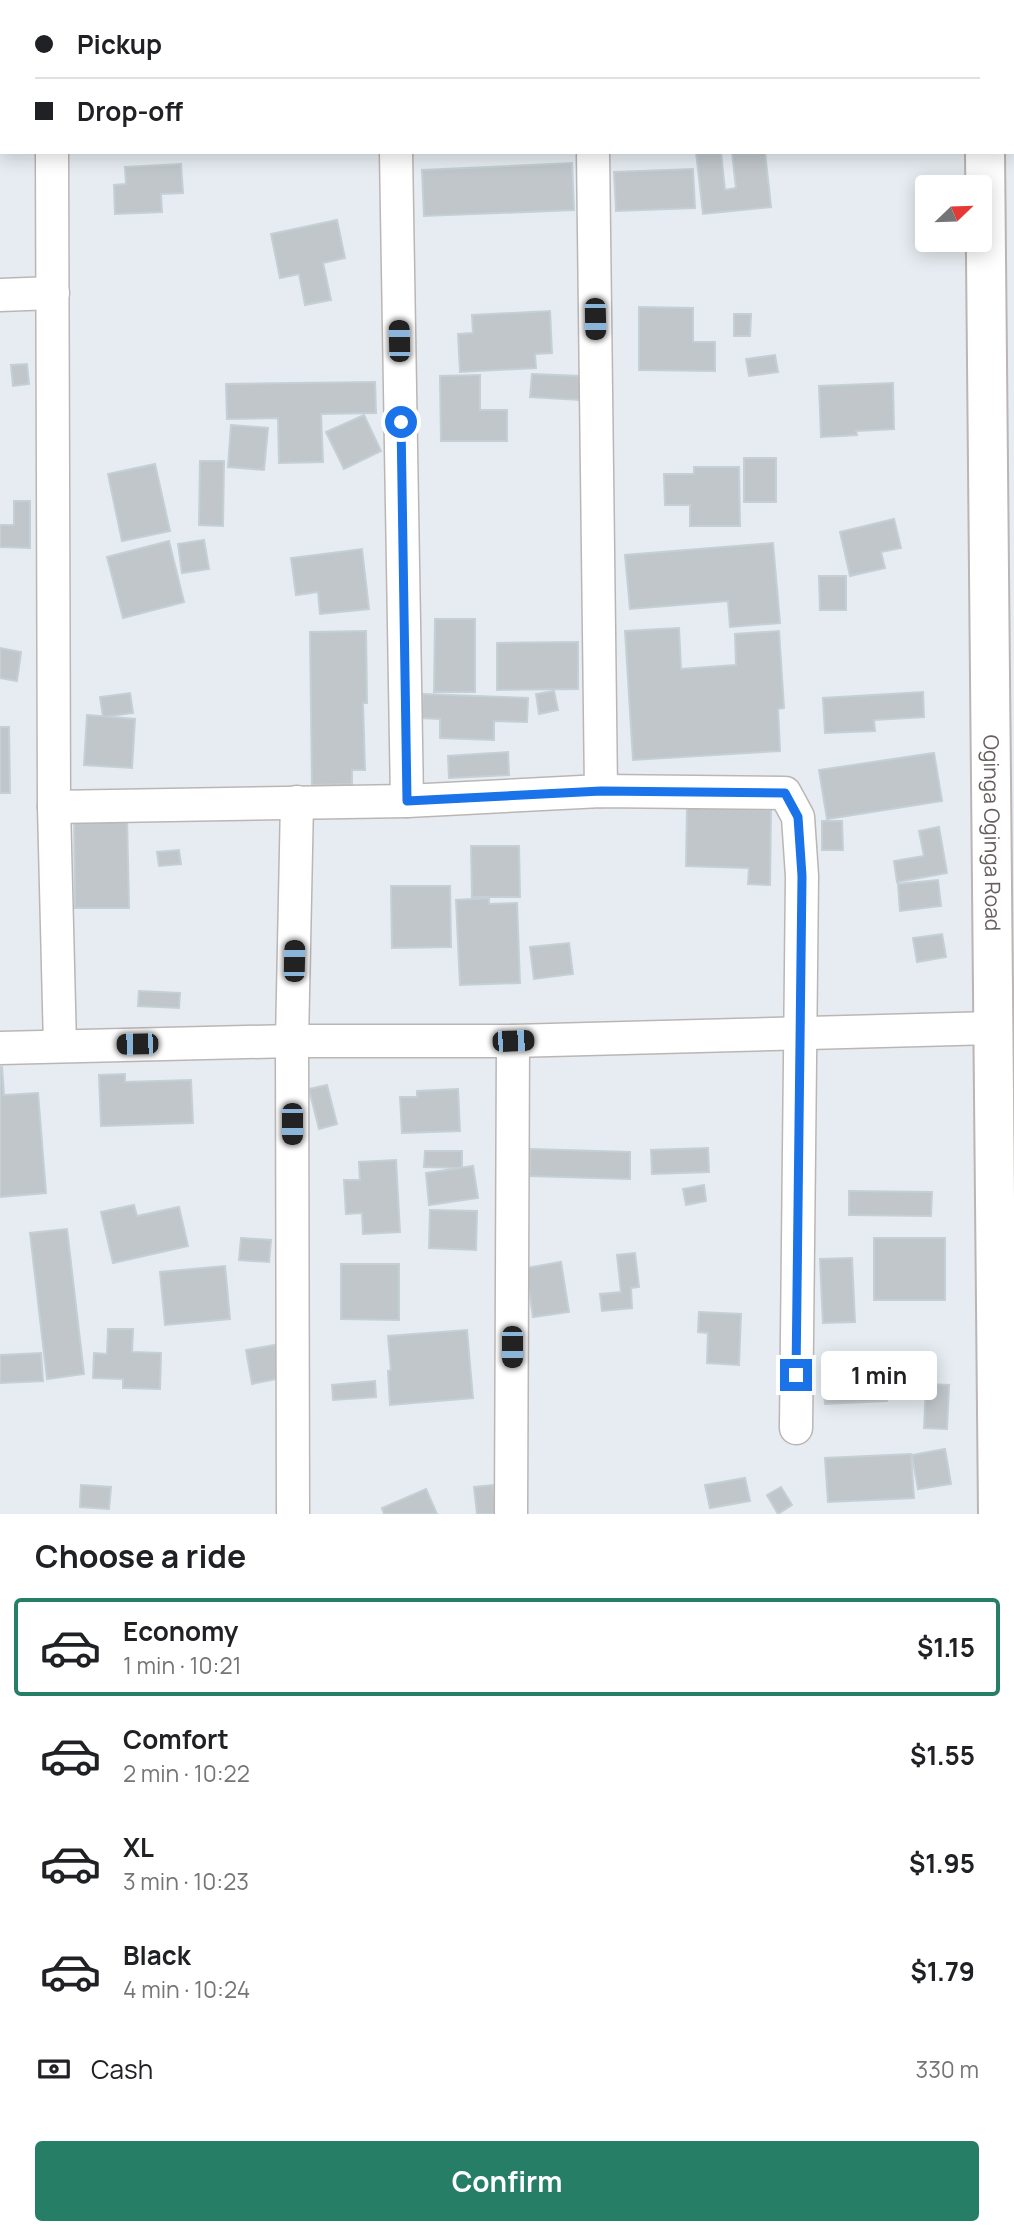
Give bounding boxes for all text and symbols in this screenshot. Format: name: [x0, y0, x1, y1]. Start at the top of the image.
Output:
text: Pickup: [77, 26, 162, 62]
text: Drop-off: [77, 93, 183, 129]
north arrow: [915, 175, 992, 252]
map controls: [915, 175, 992, 252]
car: [585, 298, 606, 340]
car: [389, 320, 410, 362]
route start: [385, 406, 417, 438]
street label: Oginga Oginga Road: [978, 735, 1007, 931]
car: [284, 940, 305, 982]
car: [492, 1030, 535, 1052]
car: [116, 1033, 159, 1055]
car: [282, 1103, 303, 1145]
car: [502, 1326, 523, 1368]
callout: 1 min: [820, 1350, 936, 1400]
route end: [780, 1359, 812, 1391]
text: 1 min: [851, 1359, 907, 1391]
text: Choose a ride: [35, 1534, 246, 1578]
text: Economy: [123, 1613, 238, 1649]
icon: car: [39, 1616, 102, 1679]
text: $1.15: [917, 1629, 975, 1665]
text: 1 min · 10:21: [123, 1649, 241, 1681]
text: Comfort: [123, 1721, 229, 1757]
icon: car: [39, 1724, 102, 1787]
text: $1.55: [910, 1737, 975, 1773]
text: 2 min · 10:22: [123, 1757, 250, 1789]
text: XL: [123, 1829, 154, 1865]
icon: car: [39, 1832, 102, 1895]
text: $1.95: [909, 1845, 975, 1881]
text: 3 min · 10:23: [123, 1865, 249, 1897]
text: Black: [123, 1937, 191, 1973]
icon: car: [39, 1940, 102, 2003]
text: $1.79: [910, 1953, 975, 1989]
text: 4 min · 10:24: [123, 1973, 250, 2005]
icon: cash: [35, 2050, 73, 2088]
text: Cash: [91, 2051, 153, 2087]
text: 330 m: [915, 2053, 979, 2085]
button: Confirm: [35, 2141, 979, 2221]

